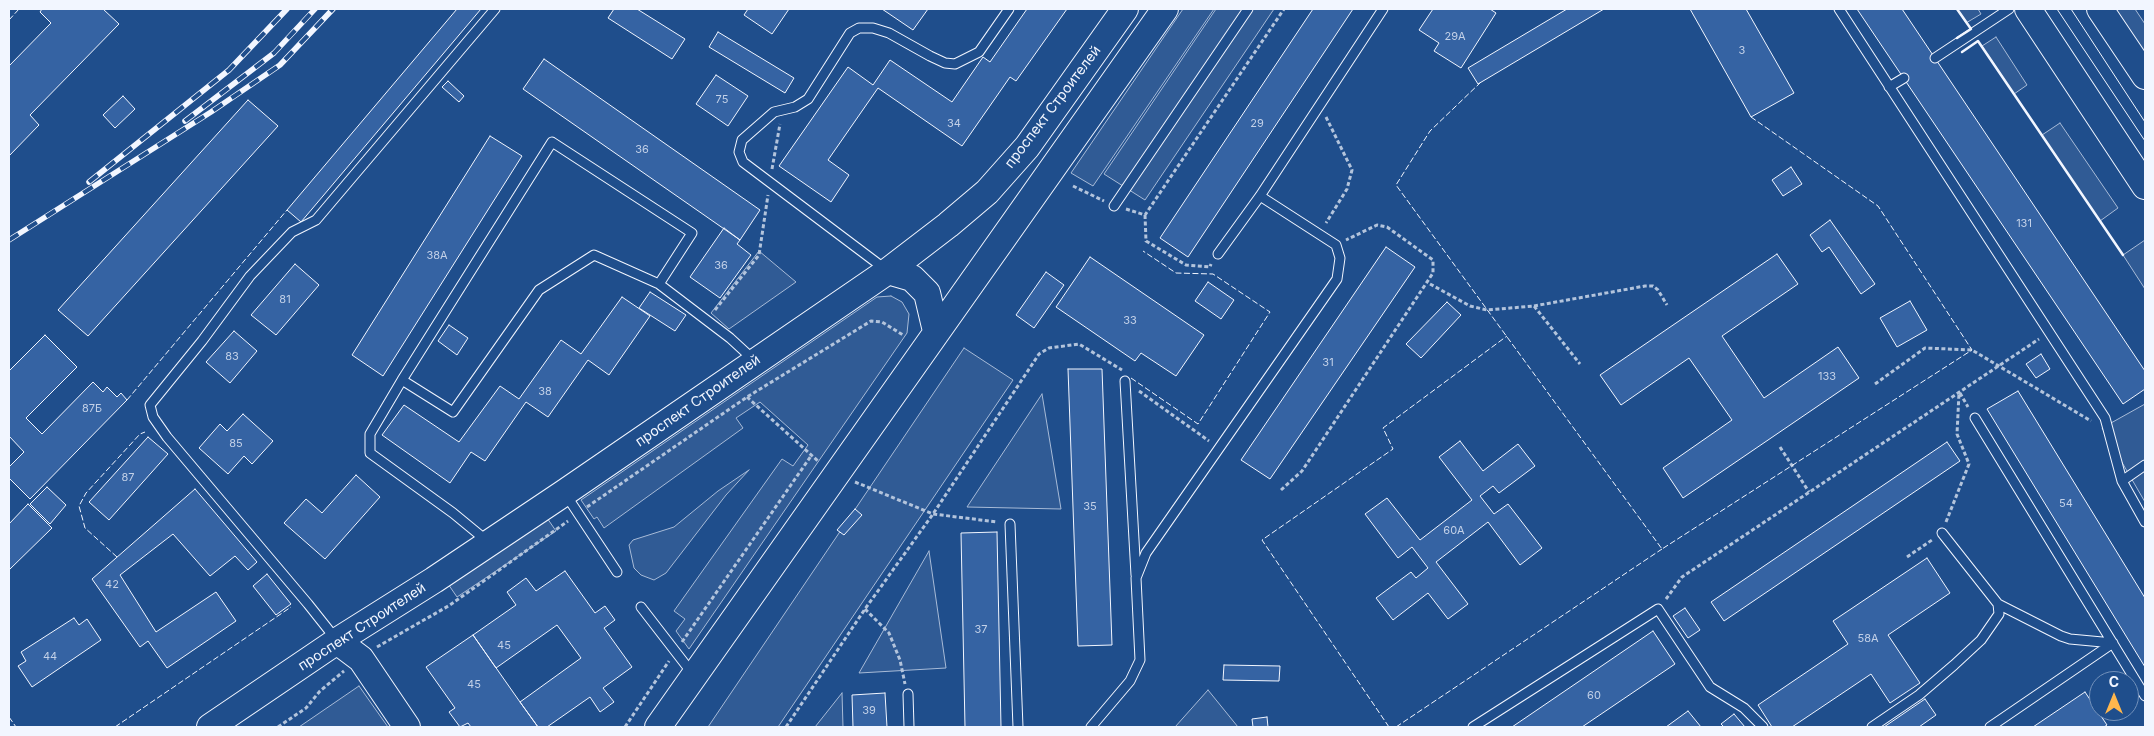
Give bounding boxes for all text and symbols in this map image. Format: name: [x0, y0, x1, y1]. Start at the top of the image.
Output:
house number: 29А: [1444, 30, 1466, 44]
street label: проспект Строителей: [1002, 43, 1104, 171]
house number: 3: [1739, 44, 1745, 58]
house number: 75: [716, 93, 728, 107]
house number: 34: [947, 117, 961, 131]
house number: 29: [1250, 117, 1264, 131]
house number: 36: [635, 143, 649, 157]
house number: 131: [2016, 217, 2032, 231]
house number: 38А: [426, 249, 448, 263]
house number: 36: [714, 259, 728, 273]
house number: 81: [279, 293, 291, 307]
house number: 33: [1123, 314, 1137, 328]
house number: 83: [225, 350, 239, 364]
street label: проспект Строителей: [632, 351, 764, 451]
house number: 31: [1322, 356, 1334, 370]
house number: 133: [1818, 370, 1836, 384]
house number: 38: [538, 385, 552, 399]
house number: 87Б: [82, 402, 102, 416]
house number: 85: [229, 437, 243, 451]
house number: 87: [121, 471, 135, 485]
house number: 54: [2059, 497, 2073, 511]
house number: 35: [1083, 500, 1097, 514]
house number: 60А: [1443, 524, 1465, 538]
house number: 42: [105, 578, 119, 592]
street label: проспект Строителей: [295, 579, 429, 675]
house number: 37: [974, 623, 988, 637]
house number: 58А: [1857, 632, 1879, 646]
house number: 45: [497, 639, 511, 653]
house number: 44: [43, 650, 57, 664]
north arrow: [2089, 671, 2139, 721]
text: С: [2109, 673, 2119, 690]
house number: 45: [467, 678, 481, 692]
house number: 60: [1587, 689, 1601, 703]
house number: 39: [862, 704, 876, 718]

